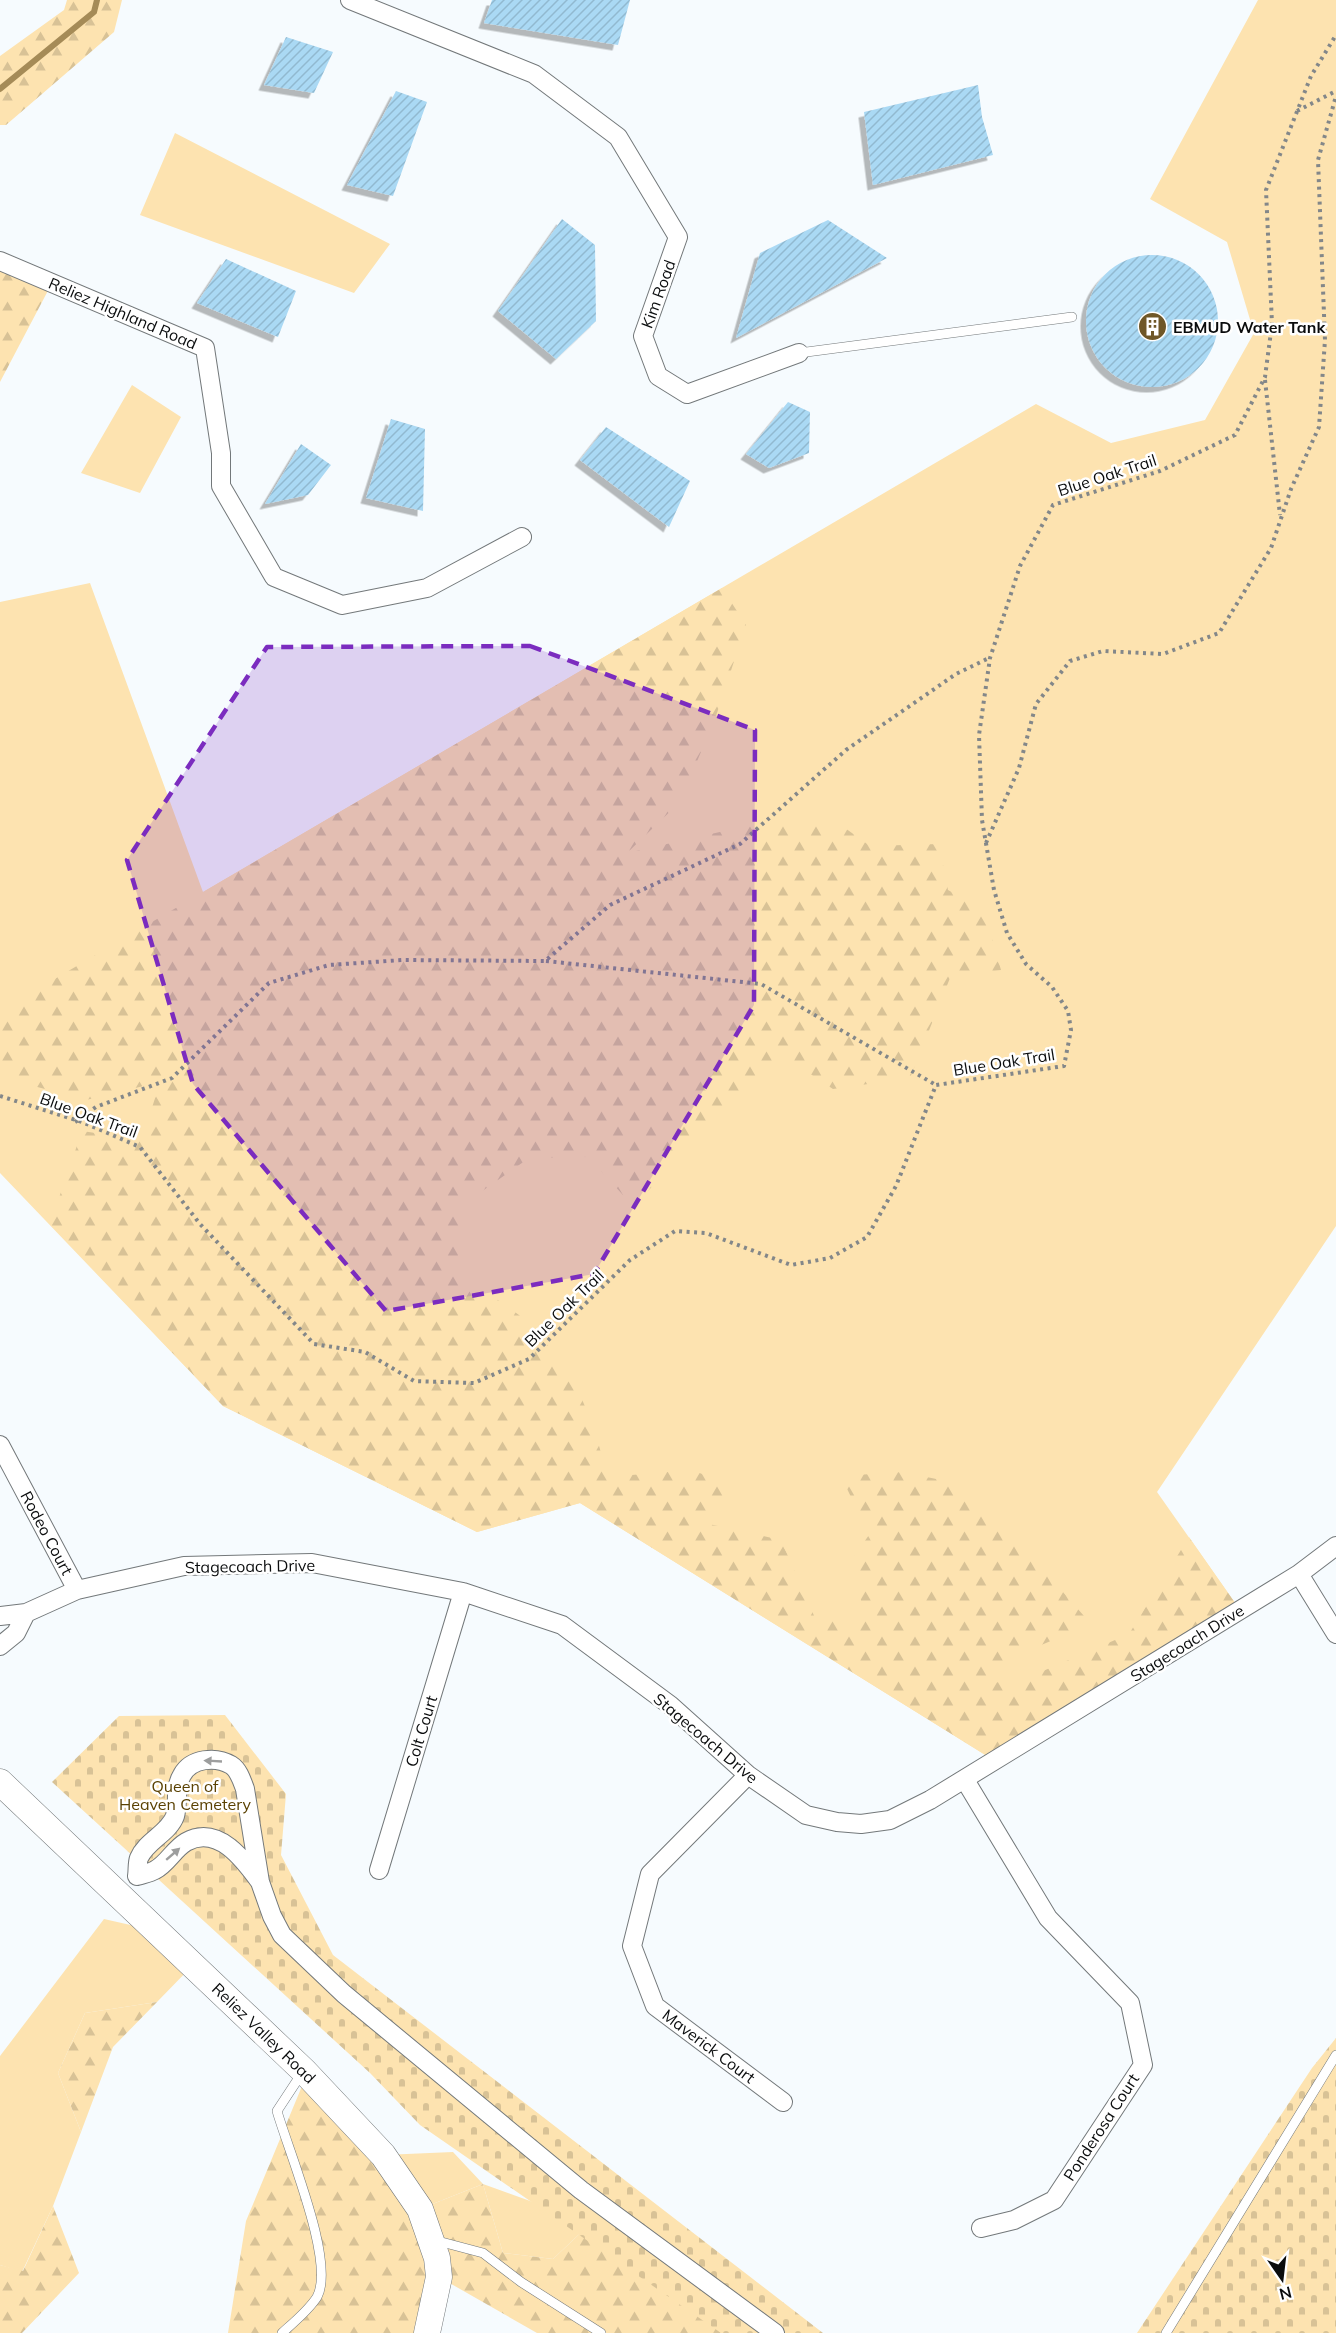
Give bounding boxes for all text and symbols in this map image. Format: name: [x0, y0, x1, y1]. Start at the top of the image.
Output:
street label: Kim Road: [636, 257, 680, 331]
street label: Reliez Highland Road: [46, 273, 200, 353]
building icon: EBMUD Water Tank: [1136, 311, 1168, 343]
place label: EBMUD Water Tank: [1173, 317, 1326, 337]
street label: Blue Oak Trail: [1055, 450, 1159, 500]
street label: Blue Oak Trail: [952, 1044, 1056, 1080]
street label: Blue Oak Trail: [37, 1088, 141, 1142]
street label: Blue Oak Trail: [520, 1265, 608, 1351]
street label: Rodeo Court: [17, 1488, 78, 1579]
street label: Stagecoach Drive: [185, 1555, 315, 1577]
street label: Stagecoach Drive: [1127, 1600, 1247, 1686]
street label: Stagecoach Drive: [650, 1689, 762, 1787]
street label: Colt Court: [401, 1692, 441, 1769]
one-way arrow: [203, 1757, 222, 1766]
park label: Queen of Heaven Cemetery: [119, 1776, 251, 1814]
one-way arrow: [165, 1848, 180, 1861]
street label: Reliez Valley Road: [208, 1978, 320, 2088]
street label: Maverick Court: [659, 2005, 760, 2088]
street label: Ponderosa Court: [1059, 2069, 1143, 2184]
north arrow: [1252, 2249, 1312, 2309]
text: N: [1277, 2282, 1294, 2305]

